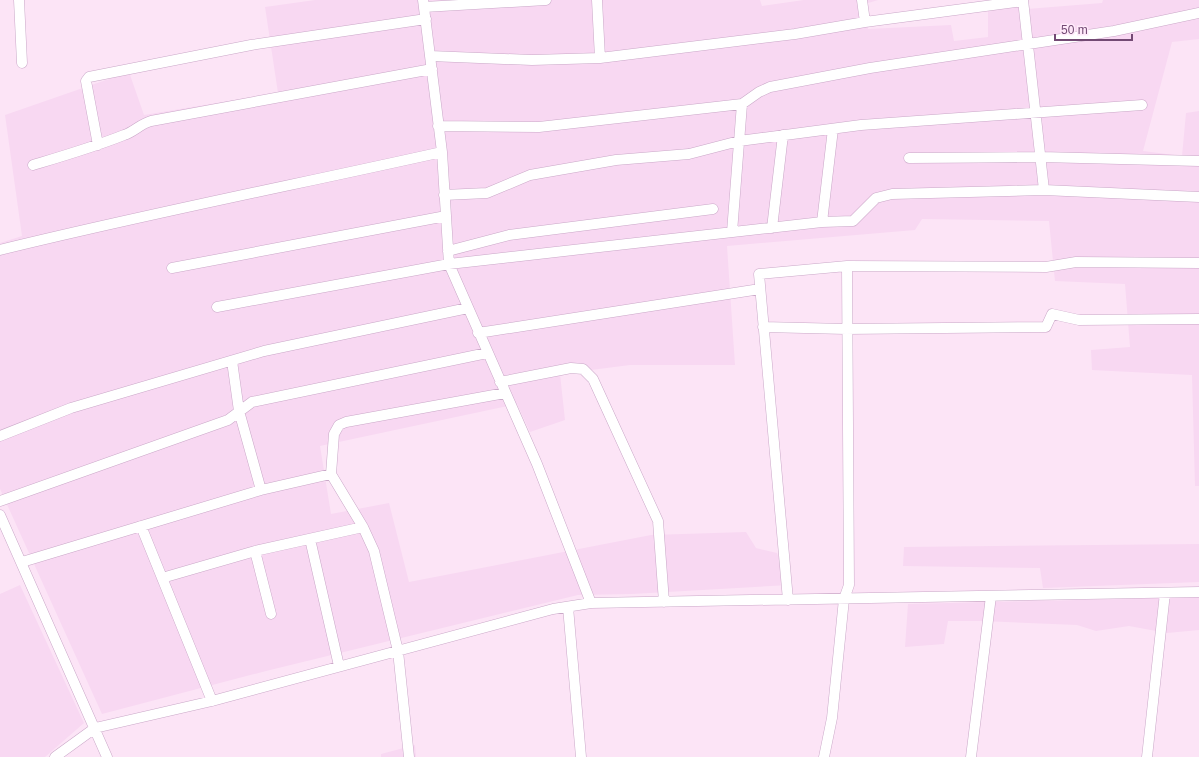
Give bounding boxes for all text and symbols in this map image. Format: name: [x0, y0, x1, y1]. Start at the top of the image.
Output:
scale bar: [1055, 16, 1132, 42]
text: 50 m: [1061, 23, 1088, 37]

